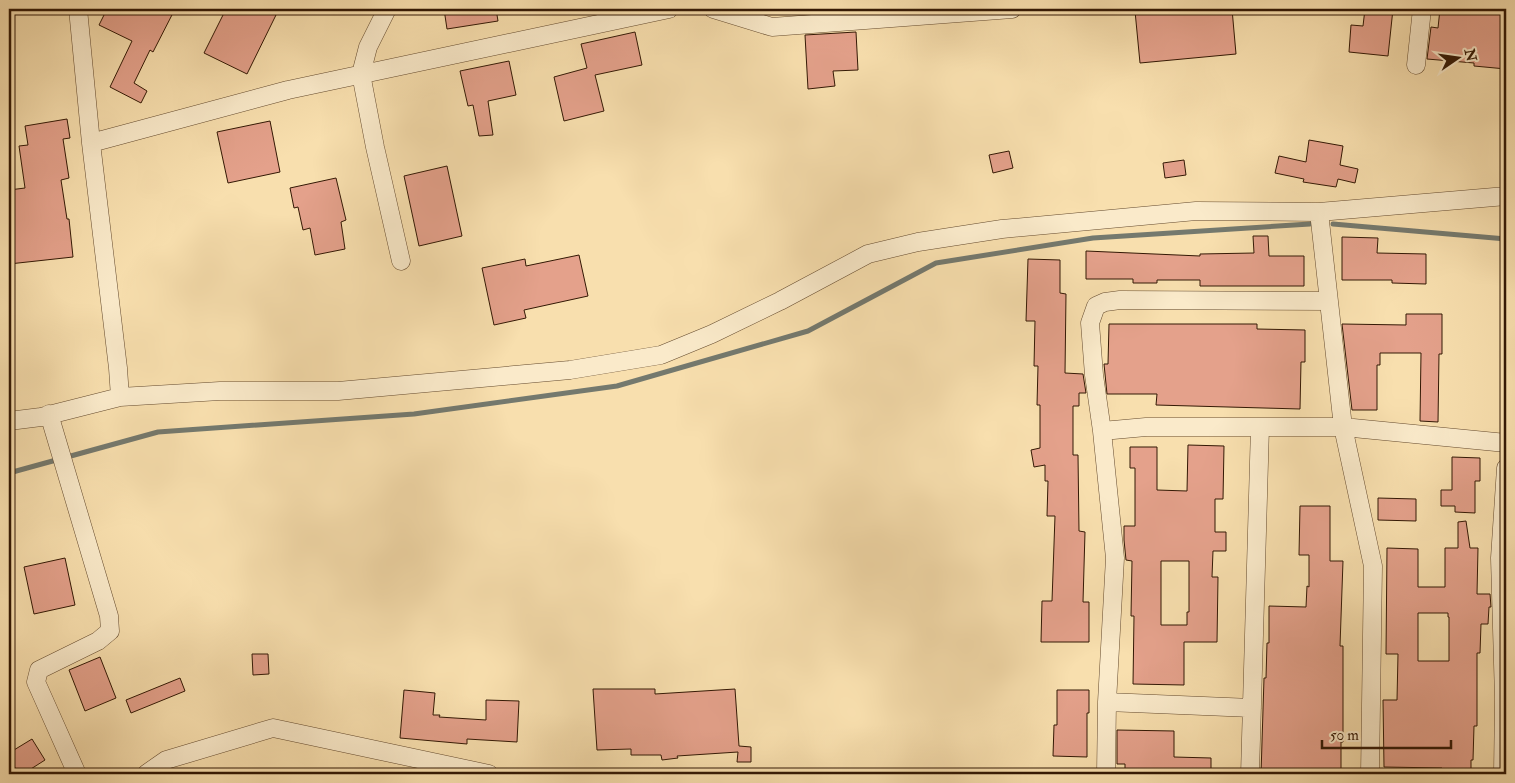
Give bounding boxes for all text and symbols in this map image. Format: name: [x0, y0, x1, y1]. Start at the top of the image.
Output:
north arrow: [1432, 32, 1482, 82]
text: N: [1460, 46, 1480, 64]
scale bar: [1322, 718, 1451, 750]
text: 50 m: [1330, 726, 1359, 745]

